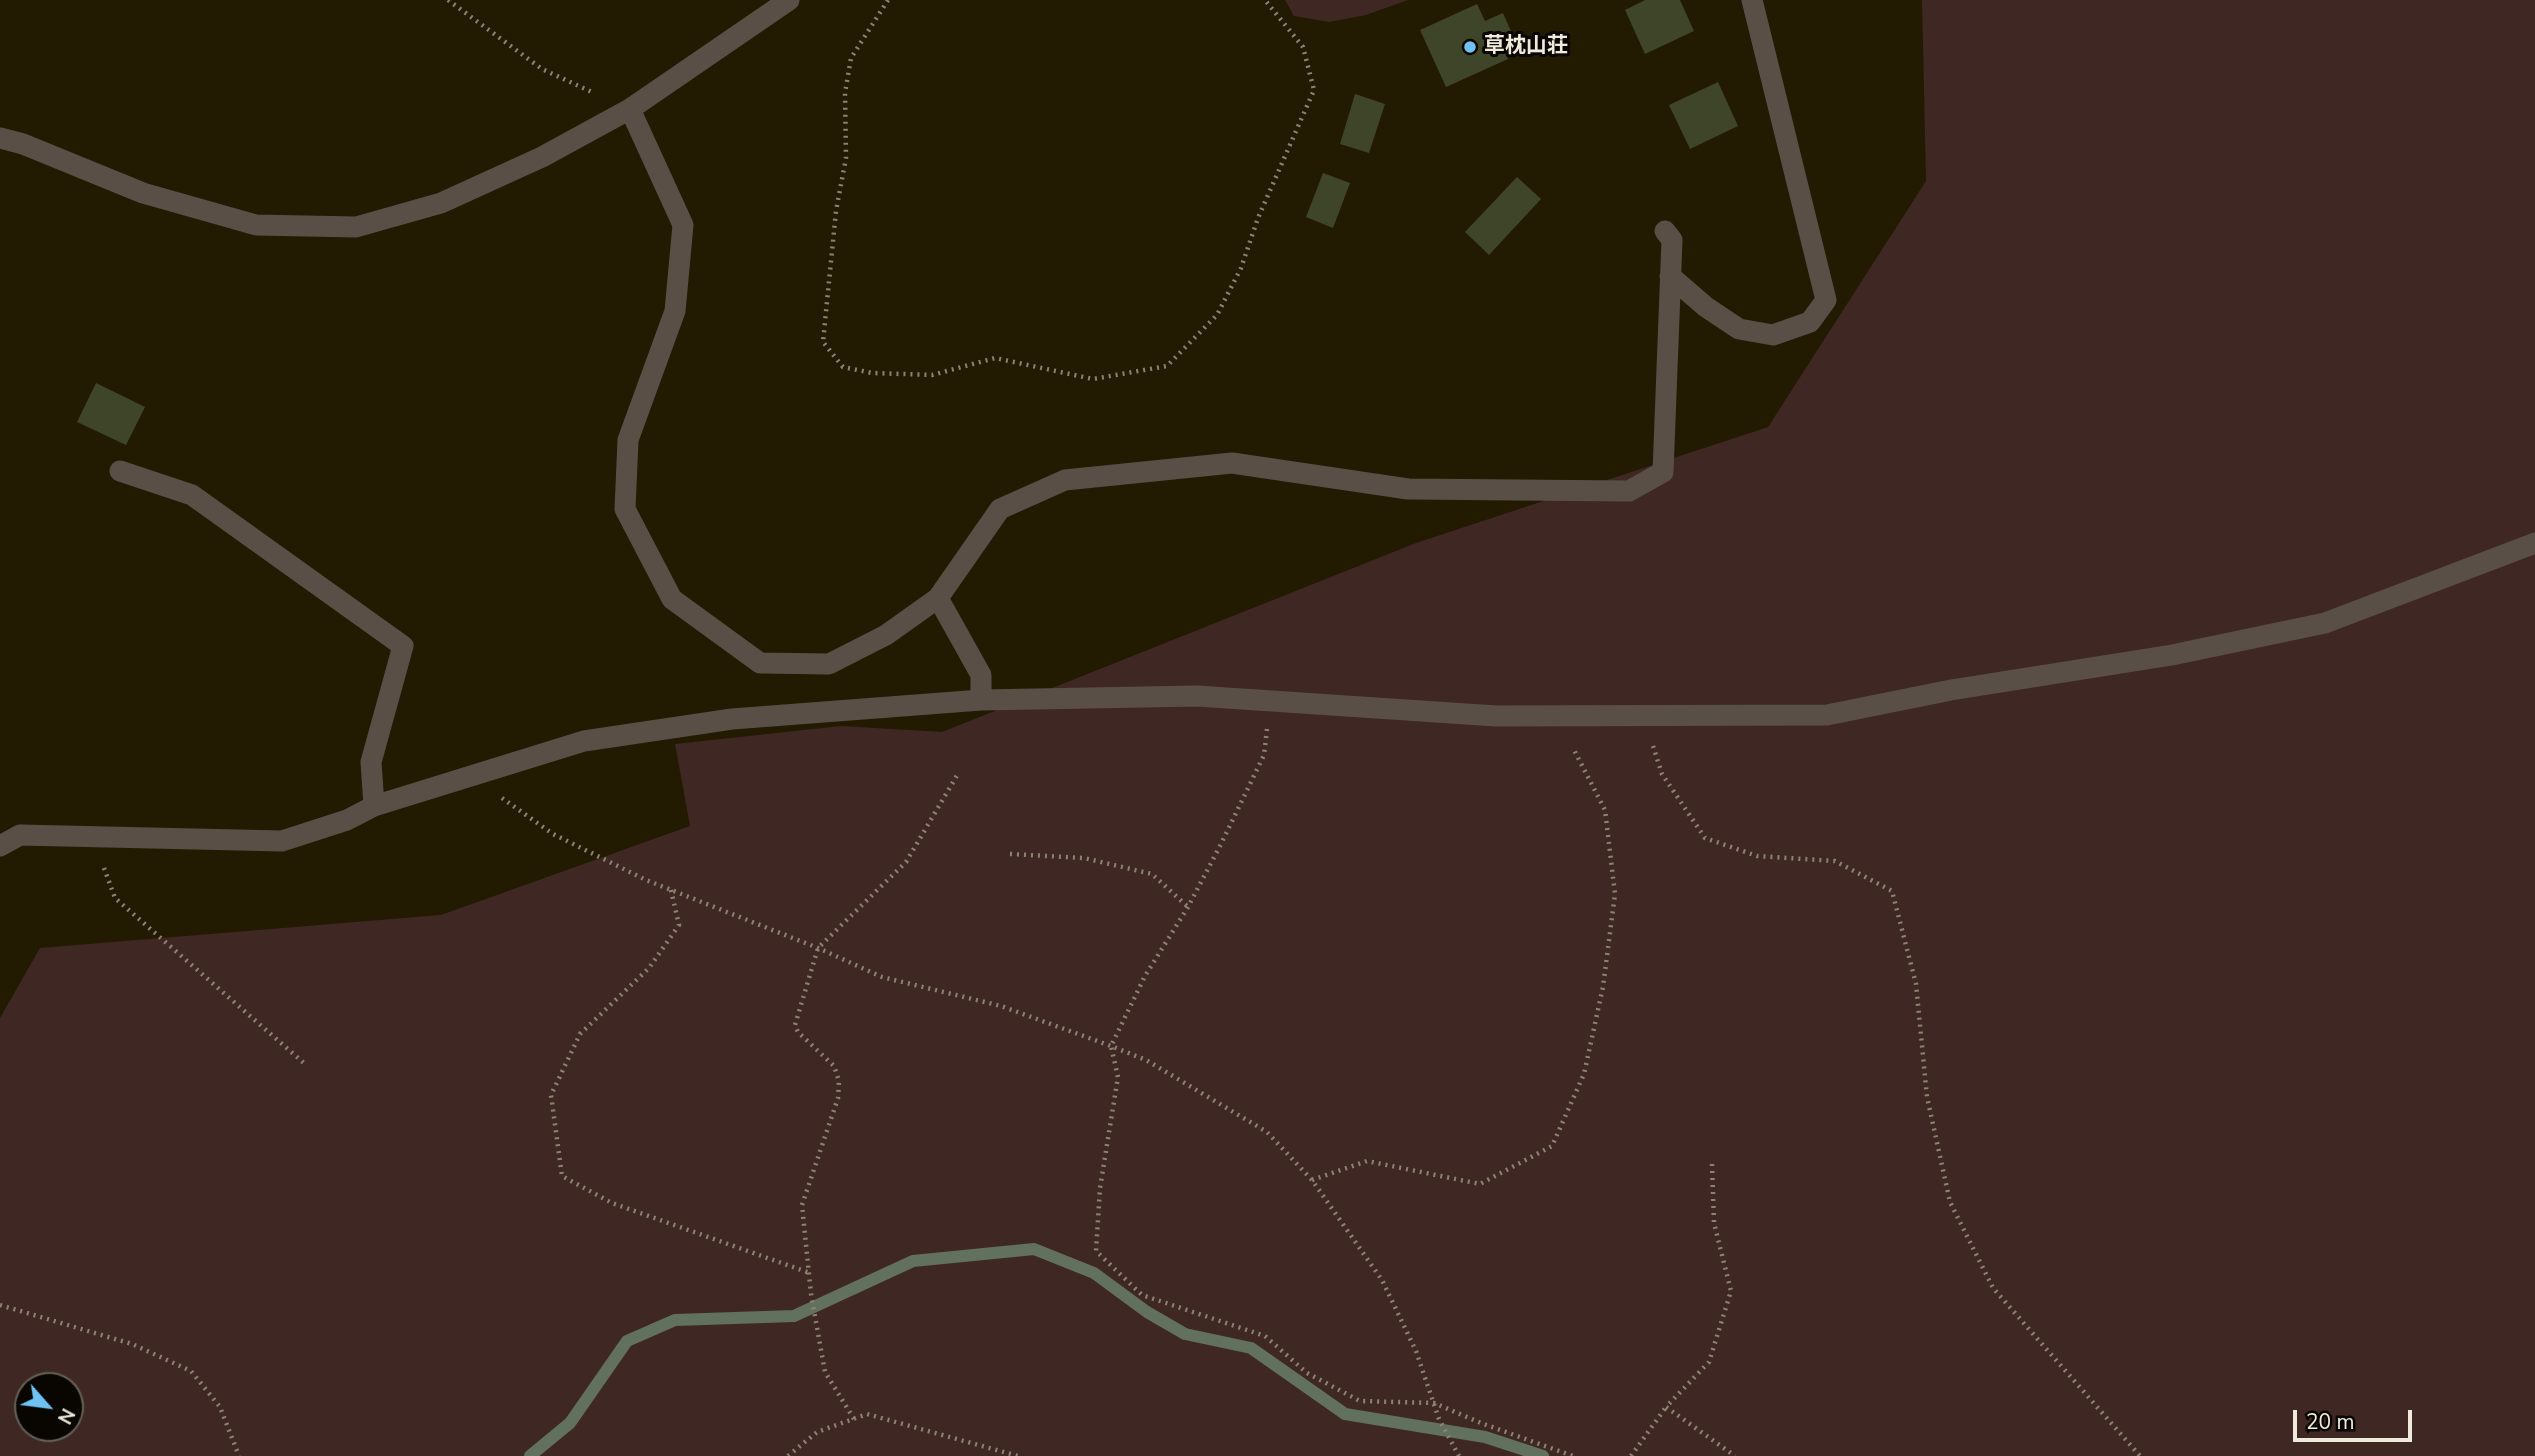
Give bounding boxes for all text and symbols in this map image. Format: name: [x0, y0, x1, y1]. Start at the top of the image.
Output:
place label: 草枕山荘: [1484, 34, 1568, 60]
marker: 草枕山荘: [1462, 39, 1478, 55]
north arrow: [14, 1372, 84, 1442]
scale bar: [2297, 1396, 2416, 1440]
text: N: [51, 1404, 81, 1428]
text: 20 m: [2306, 1408, 2355, 1436]

